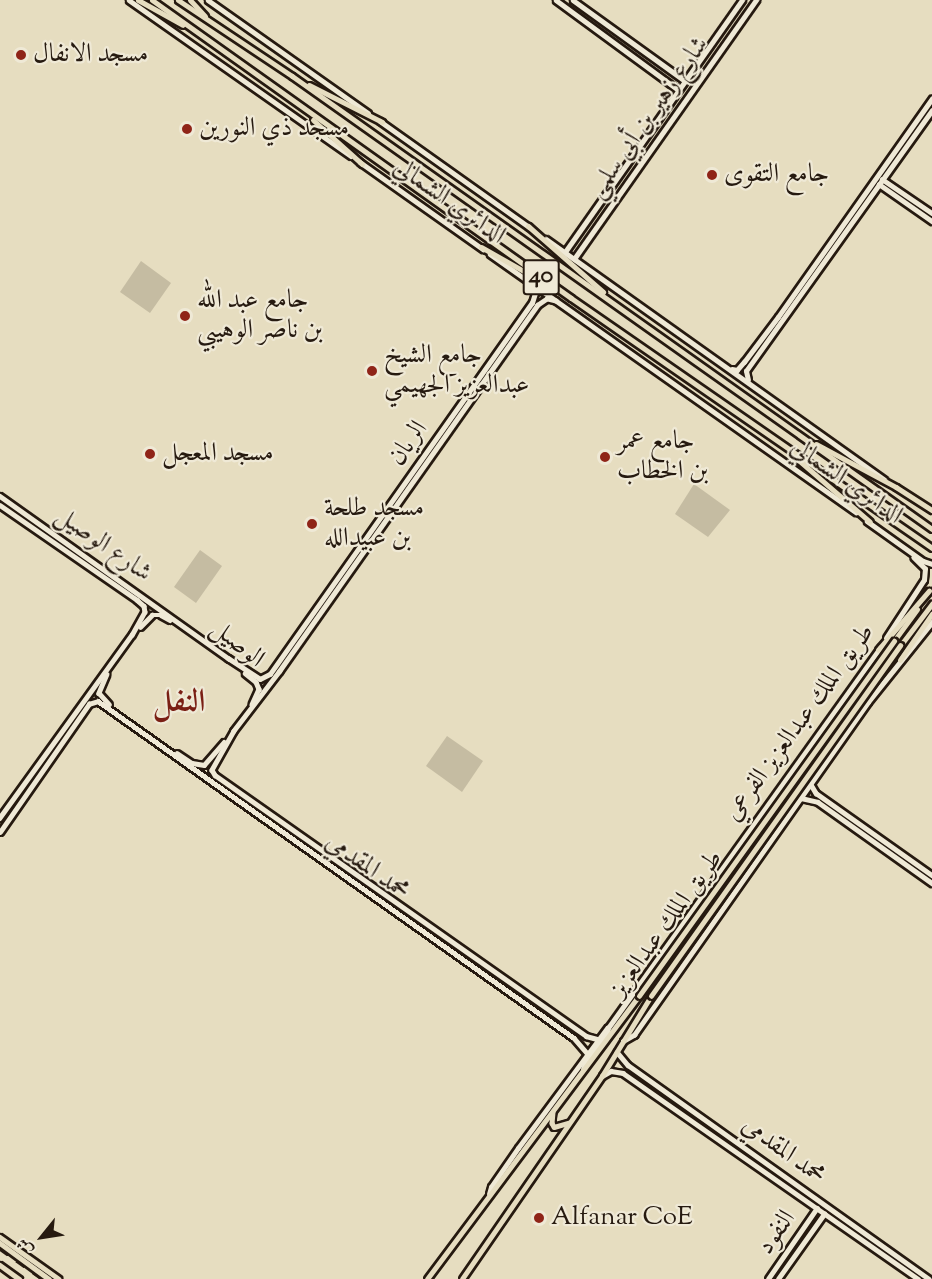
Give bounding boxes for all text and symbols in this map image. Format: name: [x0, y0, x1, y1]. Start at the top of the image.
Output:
street label: شارع زهير بن أبي سلمي: [582, 31, 716, 205]
place label: مسجد الانفال: [33, 39, 148, 71]
marker: مسجد الانفال: [14, 48, 28, 62]
place label: مسجد ذي النورين: [199, 113, 349, 145]
marker: مسجد ذي النورين: [180, 122, 194, 136]
street label: الدائري الشمالي: [387, 152, 511, 252]
place label: جامع التقوى: [724, 159, 829, 191]
marker: جامع التقوى: [705, 168, 719, 182]
road number: 40: [522, 256, 560, 298]
place label: جامع عبد الله بن ناصر الوهيبي: [197, 285, 323, 346]
marker: جامع عبد الله بن ناصر الوهيبي: [178, 309, 192, 323]
place label: جامع الشيخ عبدالعزيز الجهيمي: [384, 340, 529, 402]
marker: جامع الشيخ عبدالعزيز الجهيمي: [365, 364, 379, 378]
street label: الريان: [383, 415, 435, 473]
place label: جامع عمر بن الخطاب: [617, 426, 708, 488]
street label: الدائري الشمالي: [784, 432, 908, 532]
place label: مسجد المعجل: [162, 438, 274, 470]
marker: مسجد المعجل: [143, 447, 157, 461]
marker: جامع عمر بن الخطاب: [598, 450, 612, 464]
place label: مسجد طلحة بن عبيدالله: [324, 493, 424, 554]
street label: شارع الوصيل: [49, 500, 157, 590]
marker: مسجد طلحة بن عبيدالله: [305, 517, 319, 531]
street label: الوصيل: [204, 613, 270, 675]
street label: طريق الملك عبدالعزيز الفرعي: [718, 618, 882, 828]
district label: النفل: [152, 684, 206, 722]
street label: محمد المقدمي: [319, 827, 415, 907]
street label: طريق الملك عبدالعزيز: [603, 844, 731, 1004]
street label: محمد المقدمي: [735, 1110, 831, 1192]
place label: Alfanar CoE: [551, 1202, 693, 1234]
street label: النفود: [751, 1205, 803, 1261]
north arrow: [12, 1207, 72, 1267]
marker: Alfanar CoE: [532, 1211, 546, 1225]
text: ش: [12, 1234, 40, 1259]

